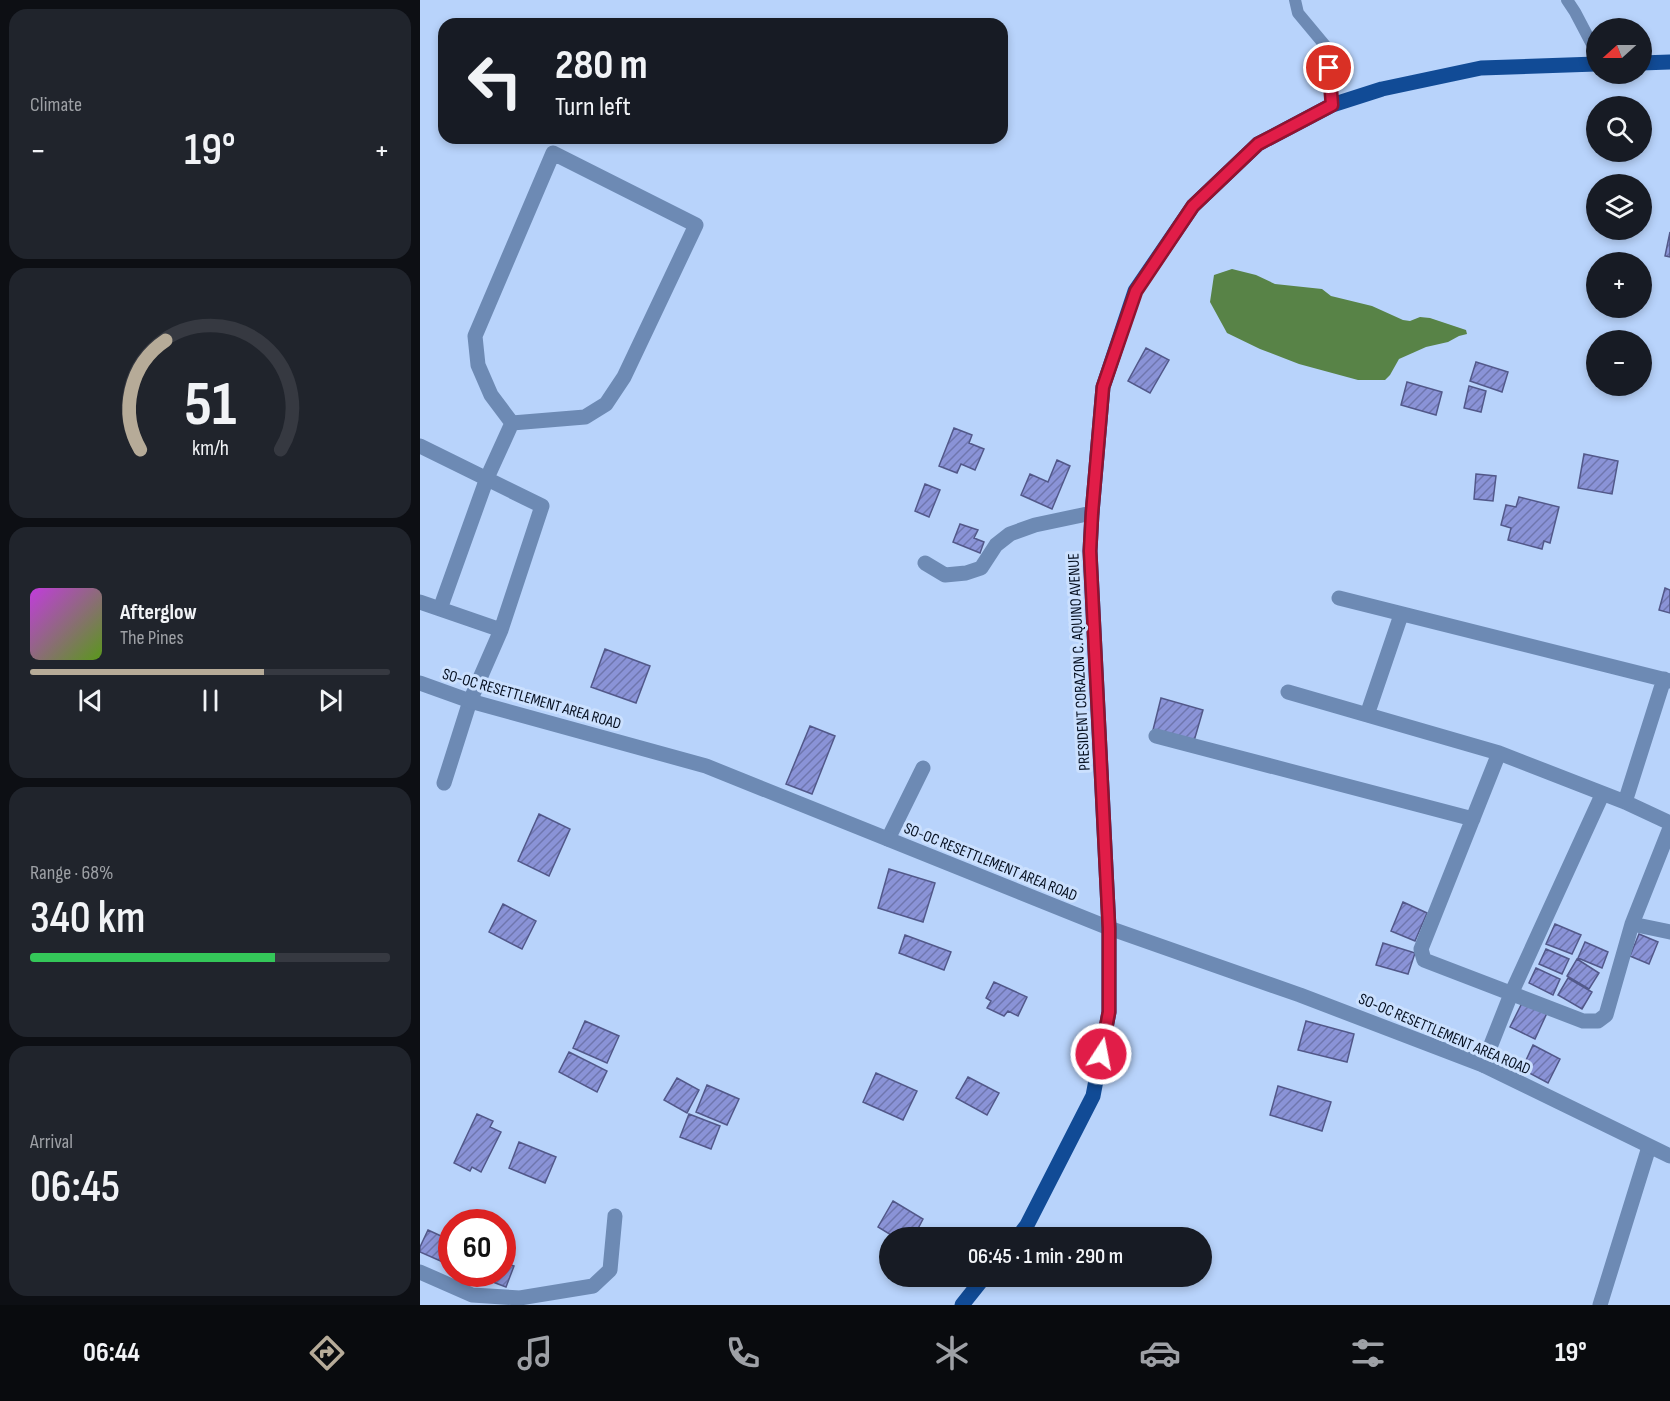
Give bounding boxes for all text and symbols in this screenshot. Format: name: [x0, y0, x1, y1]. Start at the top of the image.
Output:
north arrow: [1586, 18, 1652, 84]
map controls: [1586, 18, 1652, 396]
text: 280 m: [555, 40, 648, 91]
icon: left: [456, 42, 534, 120]
pin: [1303, 42, 1354, 93]
icon: arrive: [1312, 51, 1345, 84]
text: Turn left: [555, 91, 631, 123]
text: Climate: [30, 93, 82, 117]
button: search: [1586, 96, 1652, 162]
text: 19°: [184, 123, 236, 178]
text: −: [30, 131, 46, 171]
text: +: [374, 131, 390, 171]
button: layers: [1586, 174, 1652, 240]
button: +: [1586, 252, 1652, 318]
button: −: [1586, 330, 1652, 396]
text: 51: [184, 368, 236, 443]
text: km/h: [191, 437, 229, 462]
street label: PRESIDENT CORAZON C. AQUINO AVENUE: [1064, 553, 1095, 771]
text: Afterglow: [120, 599, 197, 626]
text: The Pines: [120, 626, 184, 650]
street label: SO-OC RESETTLEMENT AREA ROAD: [440, 665, 623, 734]
icon: previous: [74, 684, 107, 717]
icon: pause: [194, 684, 227, 717]
icon: next: [314, 684, 347, 717]
street label: SO-OC RESETTLEMENT AREA ROAD: [901, 819, 1080, 906]
text: Range · 68%: [30, 861, 114, 885]
text: 340 km: [30, 891, 145, 946]
street label: SO-OC RESETTLEMENT AREA ROAD: [1356, 989, 1533, 1079]
position arrow: [1069, 1022, 1133, 1086]
text: Arrival: [30, 1130, 73, 1154]
text: 06:45: [30, 1160, 120, 1215]
speed limit sign: 60: [438, 1209, 516, 1287]
text: 06:45 · 1 min · 290 m: [968, 1243, 1123, 1270]
icon: directions: [306, 1332, 348, 1374]
icon: music: [514, 1332, 556, 1374]
icon: phone: [722, 1332, 764, 1374]
icon: climate: [931, 1332, 973, 1374]
icon: car: [1139, 1332, 1181, 1374]
icon: filters: [1347, 1332, 1389, 1374]
text: 06:44: [83, 1337, 140, 1369]
text: 19°: [1555, 1337, 1587, 1369]

